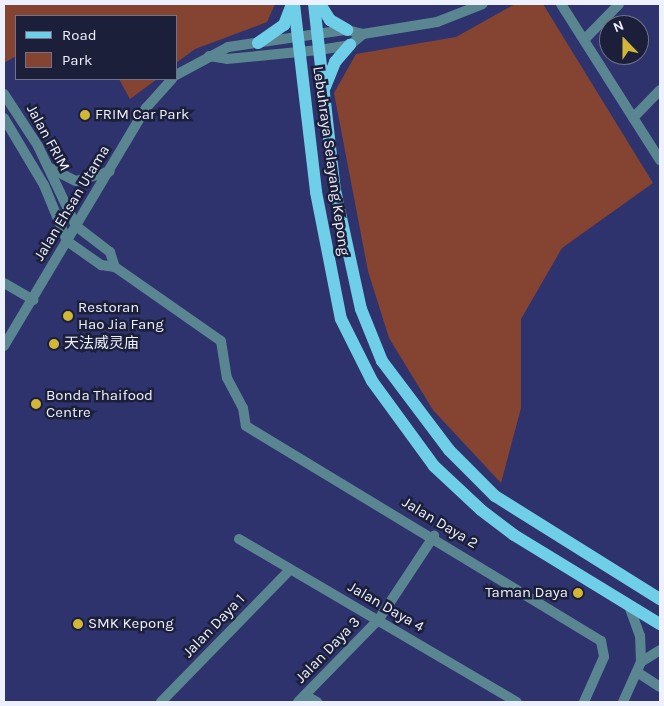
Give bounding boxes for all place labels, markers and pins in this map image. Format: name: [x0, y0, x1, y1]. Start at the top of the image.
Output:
place label: FRIM Car Park: [95, 106, 189, 124]
marker: FRIM Car Park: [79, 109, 91, 121]
place label: Restoran Hao Jia Fang: [78, 298, 164, 333]
marker: Restoran Hao Jia Fang: [62, 310, 74, 322]
place label: 天法威灵庙: [64, 335, 139, 353]
marker: 天法威灵庙: [48, 338, 60, 350]
place label: Bonda Thaifood Centre: [46, 386, 153, 421]
marker: Bonda Thaifood Centre: [30, 398, 42, 410]
place label: Taman Daya: [485, 584, 568, 602]
marker: Taman Daya: [572, 587, 584, 599]
place label: SMK Kepong: [88, 615, 174, 633]
marker: SMK Kepong: [72, 618, 84, 630]

